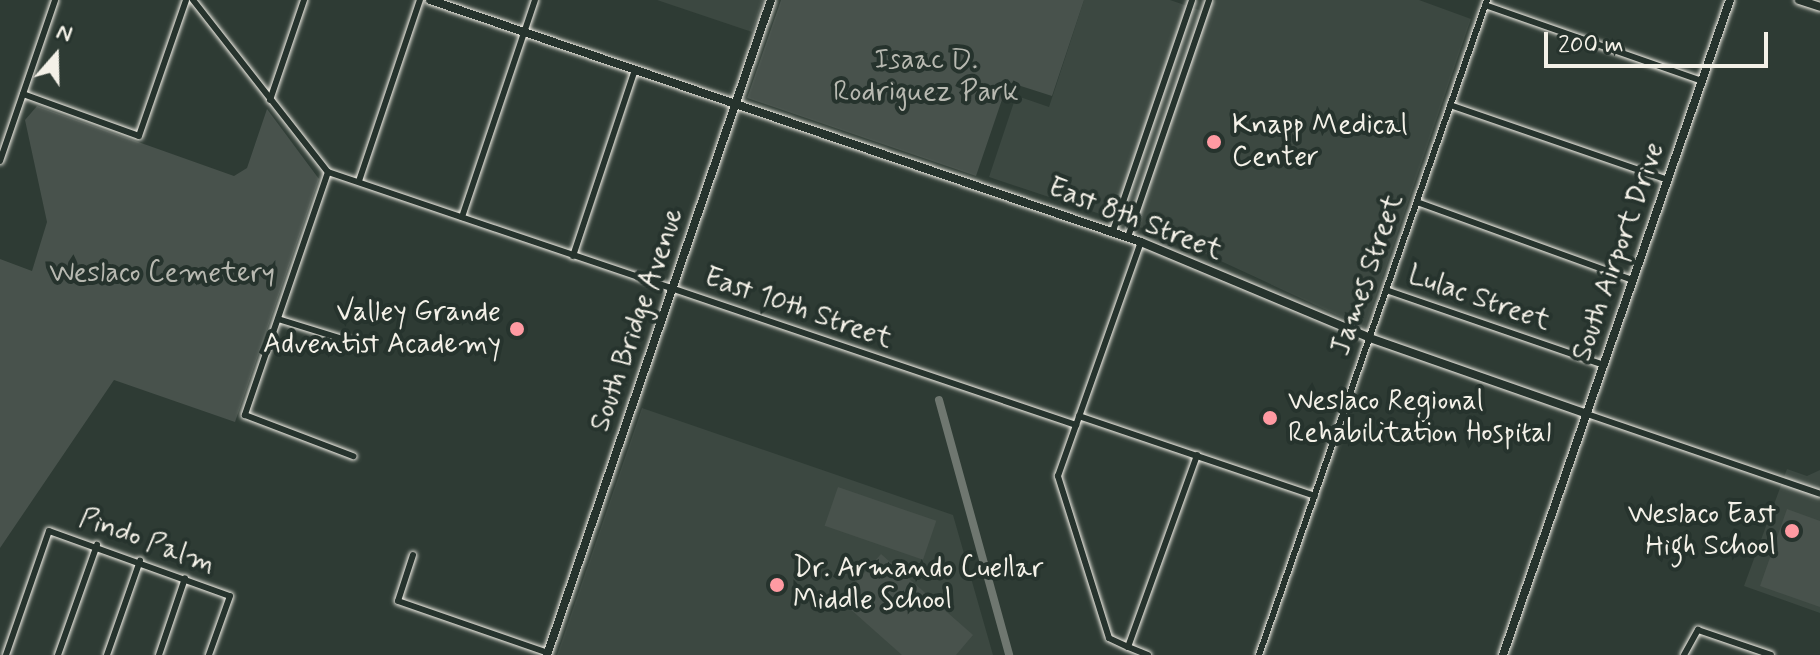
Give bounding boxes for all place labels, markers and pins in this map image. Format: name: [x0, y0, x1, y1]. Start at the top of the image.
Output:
place label: Knapp Medical Center: [1232, 109, 1406, 175]
marker: Knapp Medical Center: [1203, 131, 1225, 153]
place label: Valley Grande Adventist Academy: [263, 296, 501, 362]
marker: Valley Grande Adventist Academy: [508, 320, 526, 338]
place label: Weslaco Regional Rehabilitation Hospital: [1288, 385, 1565, 451]
marker: Weslaco Regional Rehabilitation Hospital: [1259, 407, 1281, 429]
place label: Weslaco East High School: [1628, 498, 1776, 564]
marker: Weslaco East High School: [1783, 522, 1801, 540]
place label: Dr. Armando Cuellar Middle School: [793, 552, 1047, 618]
marker: Dr. Armando Cuellar Middle School: [768, 576, 786, 594]

